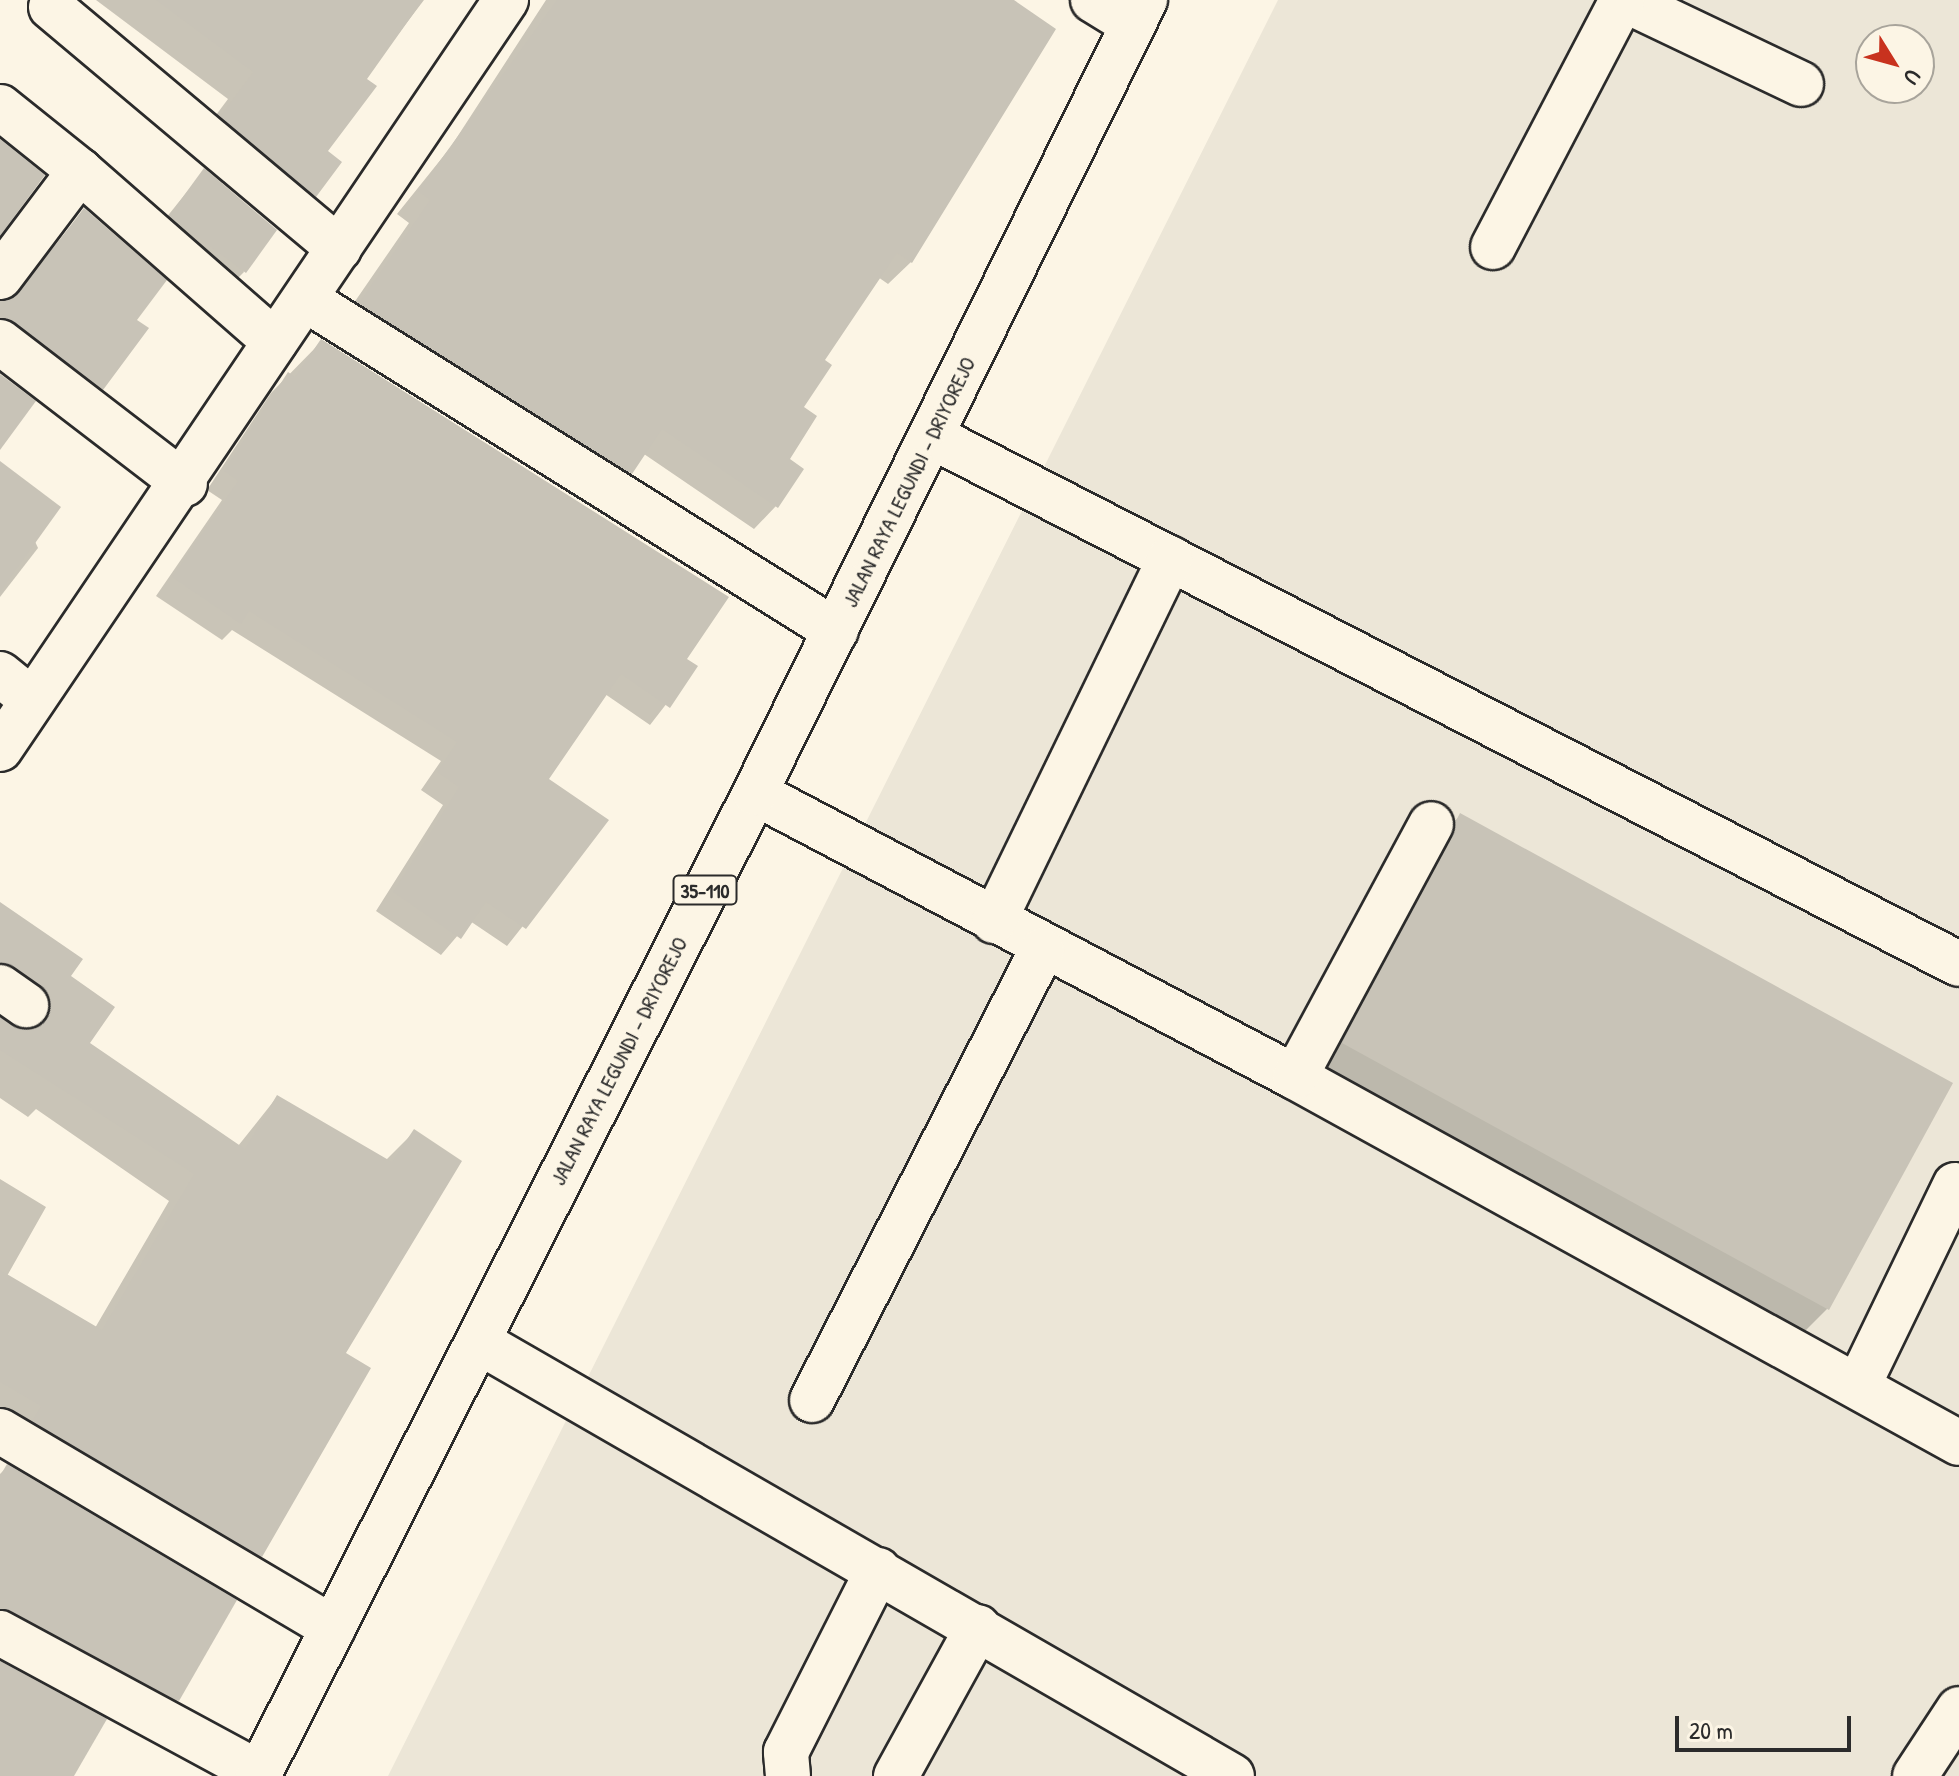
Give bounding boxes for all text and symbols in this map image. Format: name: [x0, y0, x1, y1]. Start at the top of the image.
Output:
north arrow: [1855, 24, 1935, 104]
text: U: [1897, 63, 1928, 91]
street label: JALAN RAYA LEGUNDI - DRIYOREJO: [837, 352, 981, 612]
road number: 35-110: [671, 874, 739, 906]
street label: JALAN RAYA LEGUNDI - DRIYOREJO: [545, 932, 693, 1190]
scale bar: [1679, 1700, 1855, 1750]
text: 20 m: [1689, 1714, 1733, 1746]

